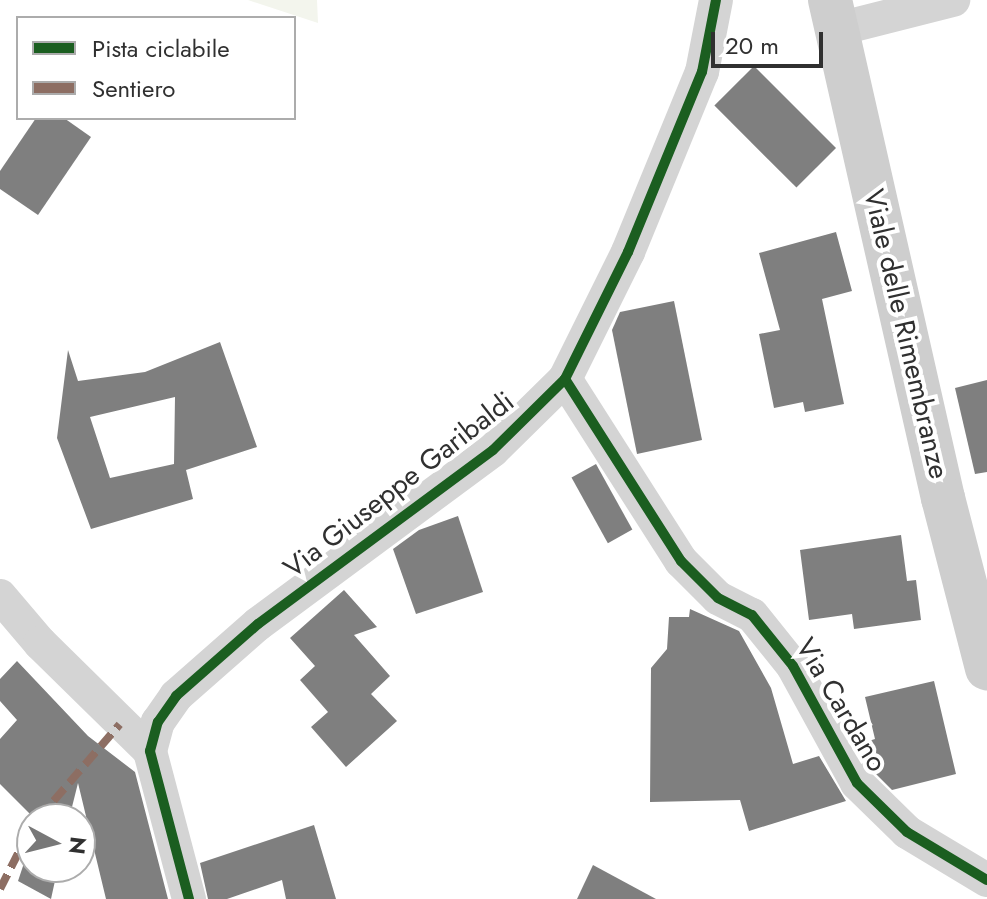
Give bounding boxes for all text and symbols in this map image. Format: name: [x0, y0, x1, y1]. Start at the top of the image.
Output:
legend: [16, 16, 296, 120]
scale bar: [715, 16, 827, 66]
text: 20 m: [725, 28, 779, 63]
text: Pista ciclabile: [92, 31, 230, 66]
text: Sentiero: [92, 71, 175, 106]
street label: Viale delle Rimembranze: [856, 186, 956, 482]
street label: Via Giuseppe Garibaldi: [277, 385, 521, 585]
street label: Via Cardano: [788, 632, 894, 778]
north arrow: [16, 803, 96, 883]
text: N: [61, 835, 95, 856]

